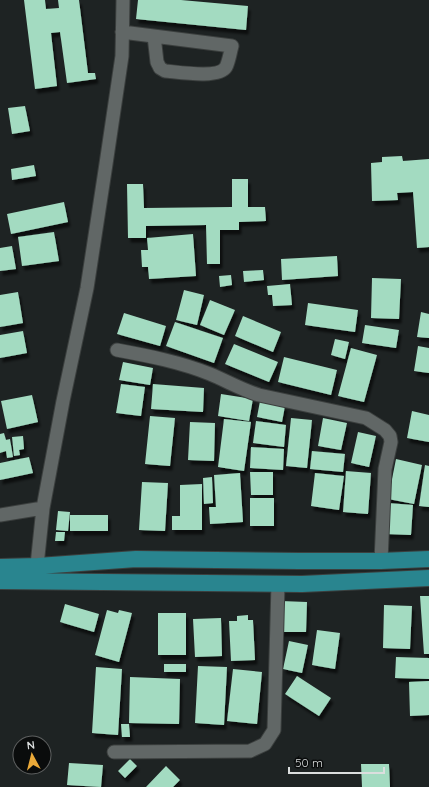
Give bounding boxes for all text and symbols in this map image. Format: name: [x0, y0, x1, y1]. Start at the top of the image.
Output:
north arrow: [12, 735, 52, 775]
text: N: [26, 738, 36, 753]
scale bar: [289, 749, 384, 775]
text: 50 m: [295, 755, 323, 770]

